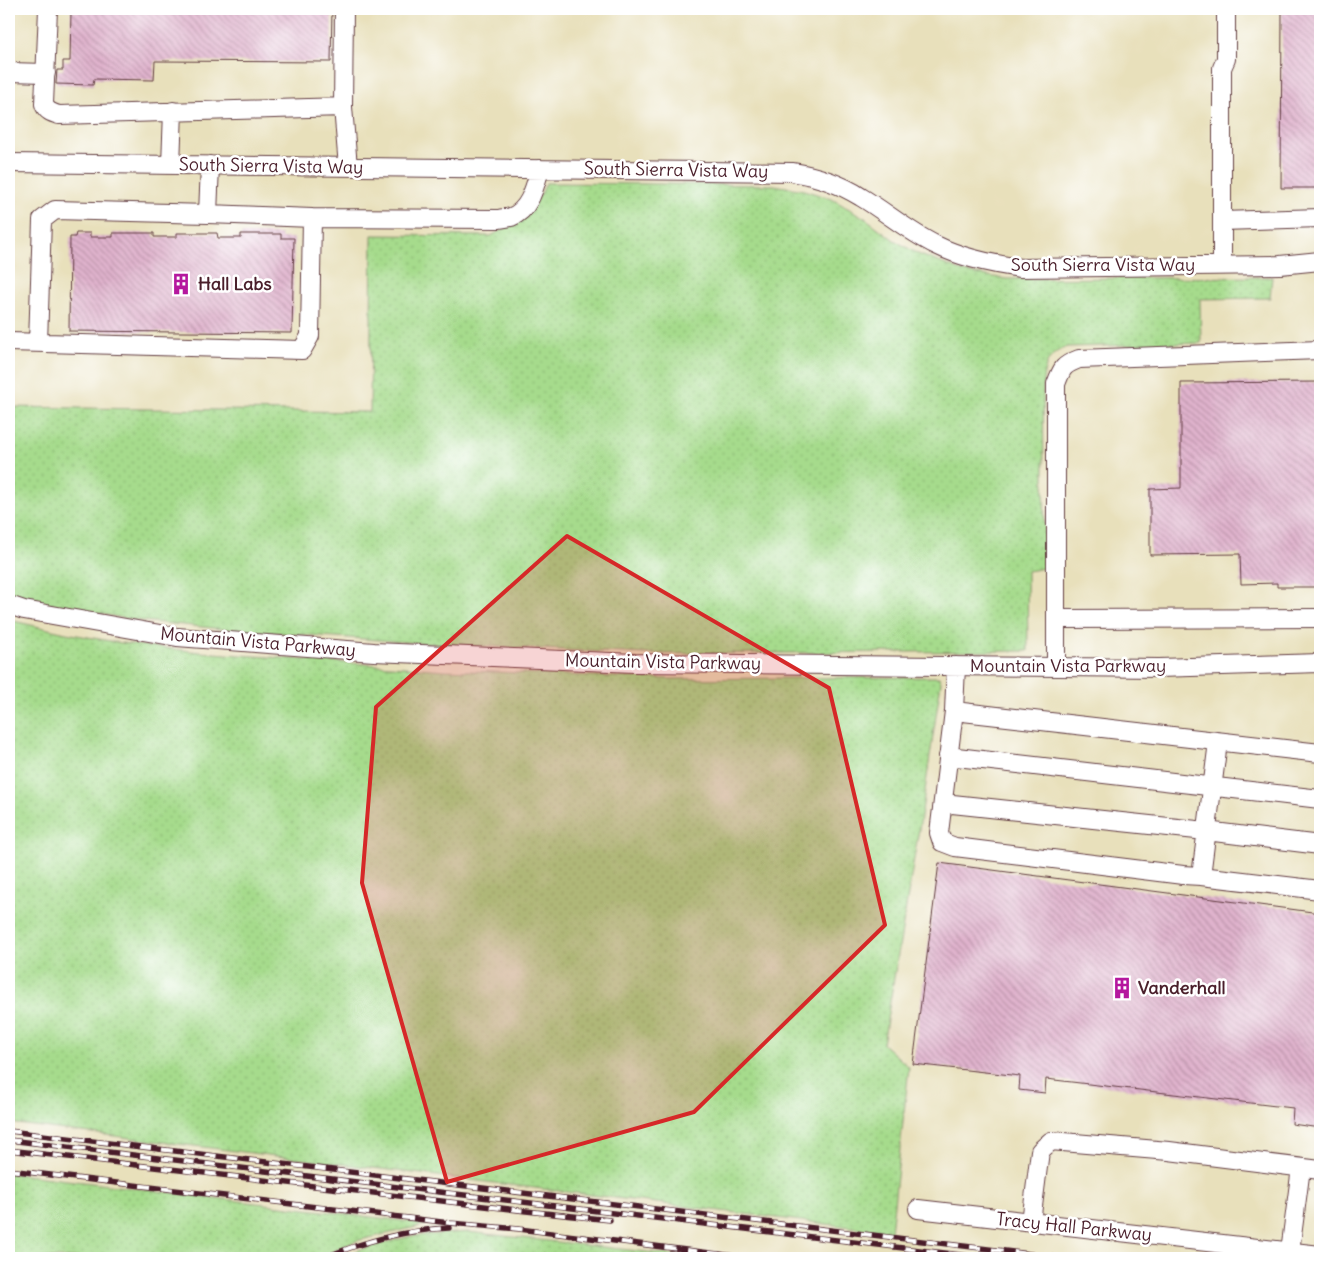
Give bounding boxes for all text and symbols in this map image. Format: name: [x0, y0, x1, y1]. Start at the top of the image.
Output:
street label: South Sierra Vista Way: [179, 152, 363, 179]
street label: South Sierra Vista Way: [584, 156, 768, 183]
street label: South Sierra Vista Way: [1011, 253, 1195, 276]
building icon: Hall Labs: [168, 271, 194, 297]
place label: Hall Labs: [198, 272, 272, 295]
street label: Mountain Vista Parkway: [159, 621, 357, 662]
street label: Mountain Vista Parkway: [565, 648, 761, 675]
street label: Mountain Vista Parkway: [970, 654, 1166, 677]
building icon: Vanderhall: [1109, 975, 1135, 1001]
place label: Vanderhall: [1138, 976, 1225, 999]
street label: Tracy Hall Parkway: [995, 1207, 1153, 1246]

